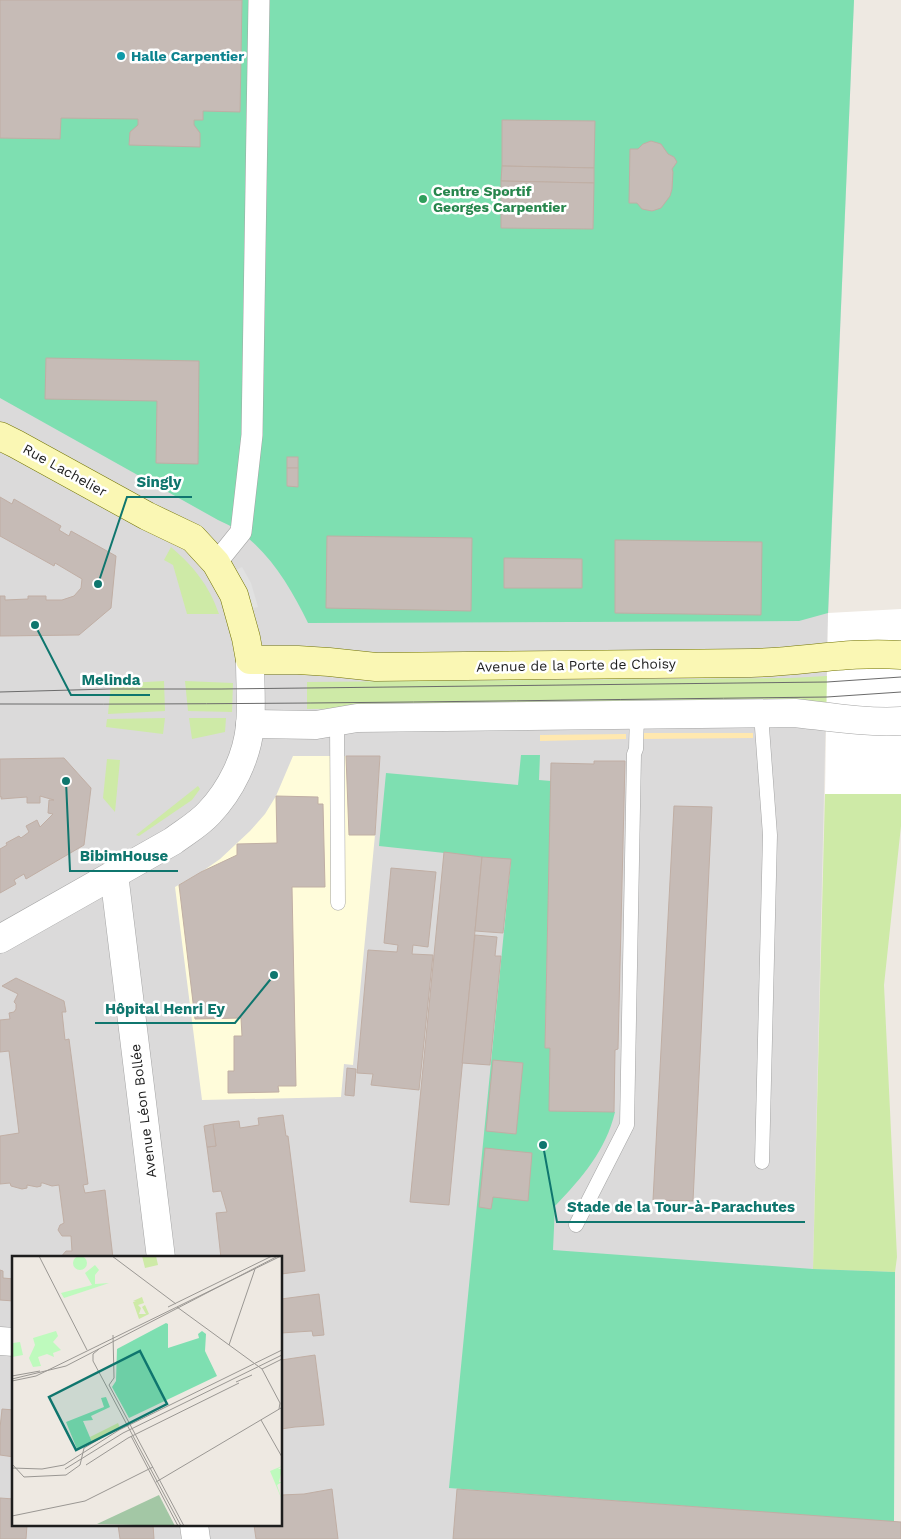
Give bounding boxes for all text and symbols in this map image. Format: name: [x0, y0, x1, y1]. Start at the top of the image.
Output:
place label: Halle Carpentier: [131, 48, 244, 64]
marker: Halle Carpentier: [115, 50, 127, 62]
place label: Centre Sportif Georges Carpentier: [433, 183, 566, 215]
marker: Centre Sportif Georges Carpentier: [417, 193, 429, 205]
street label: Rue Lachelier: [20, 440, 110, 500]
callout: Singly: [127, 467, 192, 497]
text: Singly: [137, 473, 182, 491]
street label: Avenue de la Porte de Choisy: [476, 655, 677, 675]
callout: Melinda: [71, 665, 150, 695]
text: Melinda: [82, 671, 141, 689]
callout: BibimHouse: [70, 841, 178, 871]
text: BibimHouse: [80, 847, 169, 865]
callout: Hôpital Henri Ey: [95, 993, 235, 1023]
text: Hôpital Henri Ey: [105, 1000, 226, 1018]
street label: Avenue Léon Bollée: [127, 1043, 159, 1179]
callout: Stade de la Tour-à-Parachutes: [557, 1192, 805, 1222]
text: Stade de la Tour-à-Parachutes: [567, 1198, 795, 1216]
inset map: [12, 1256, 282, 1526]

